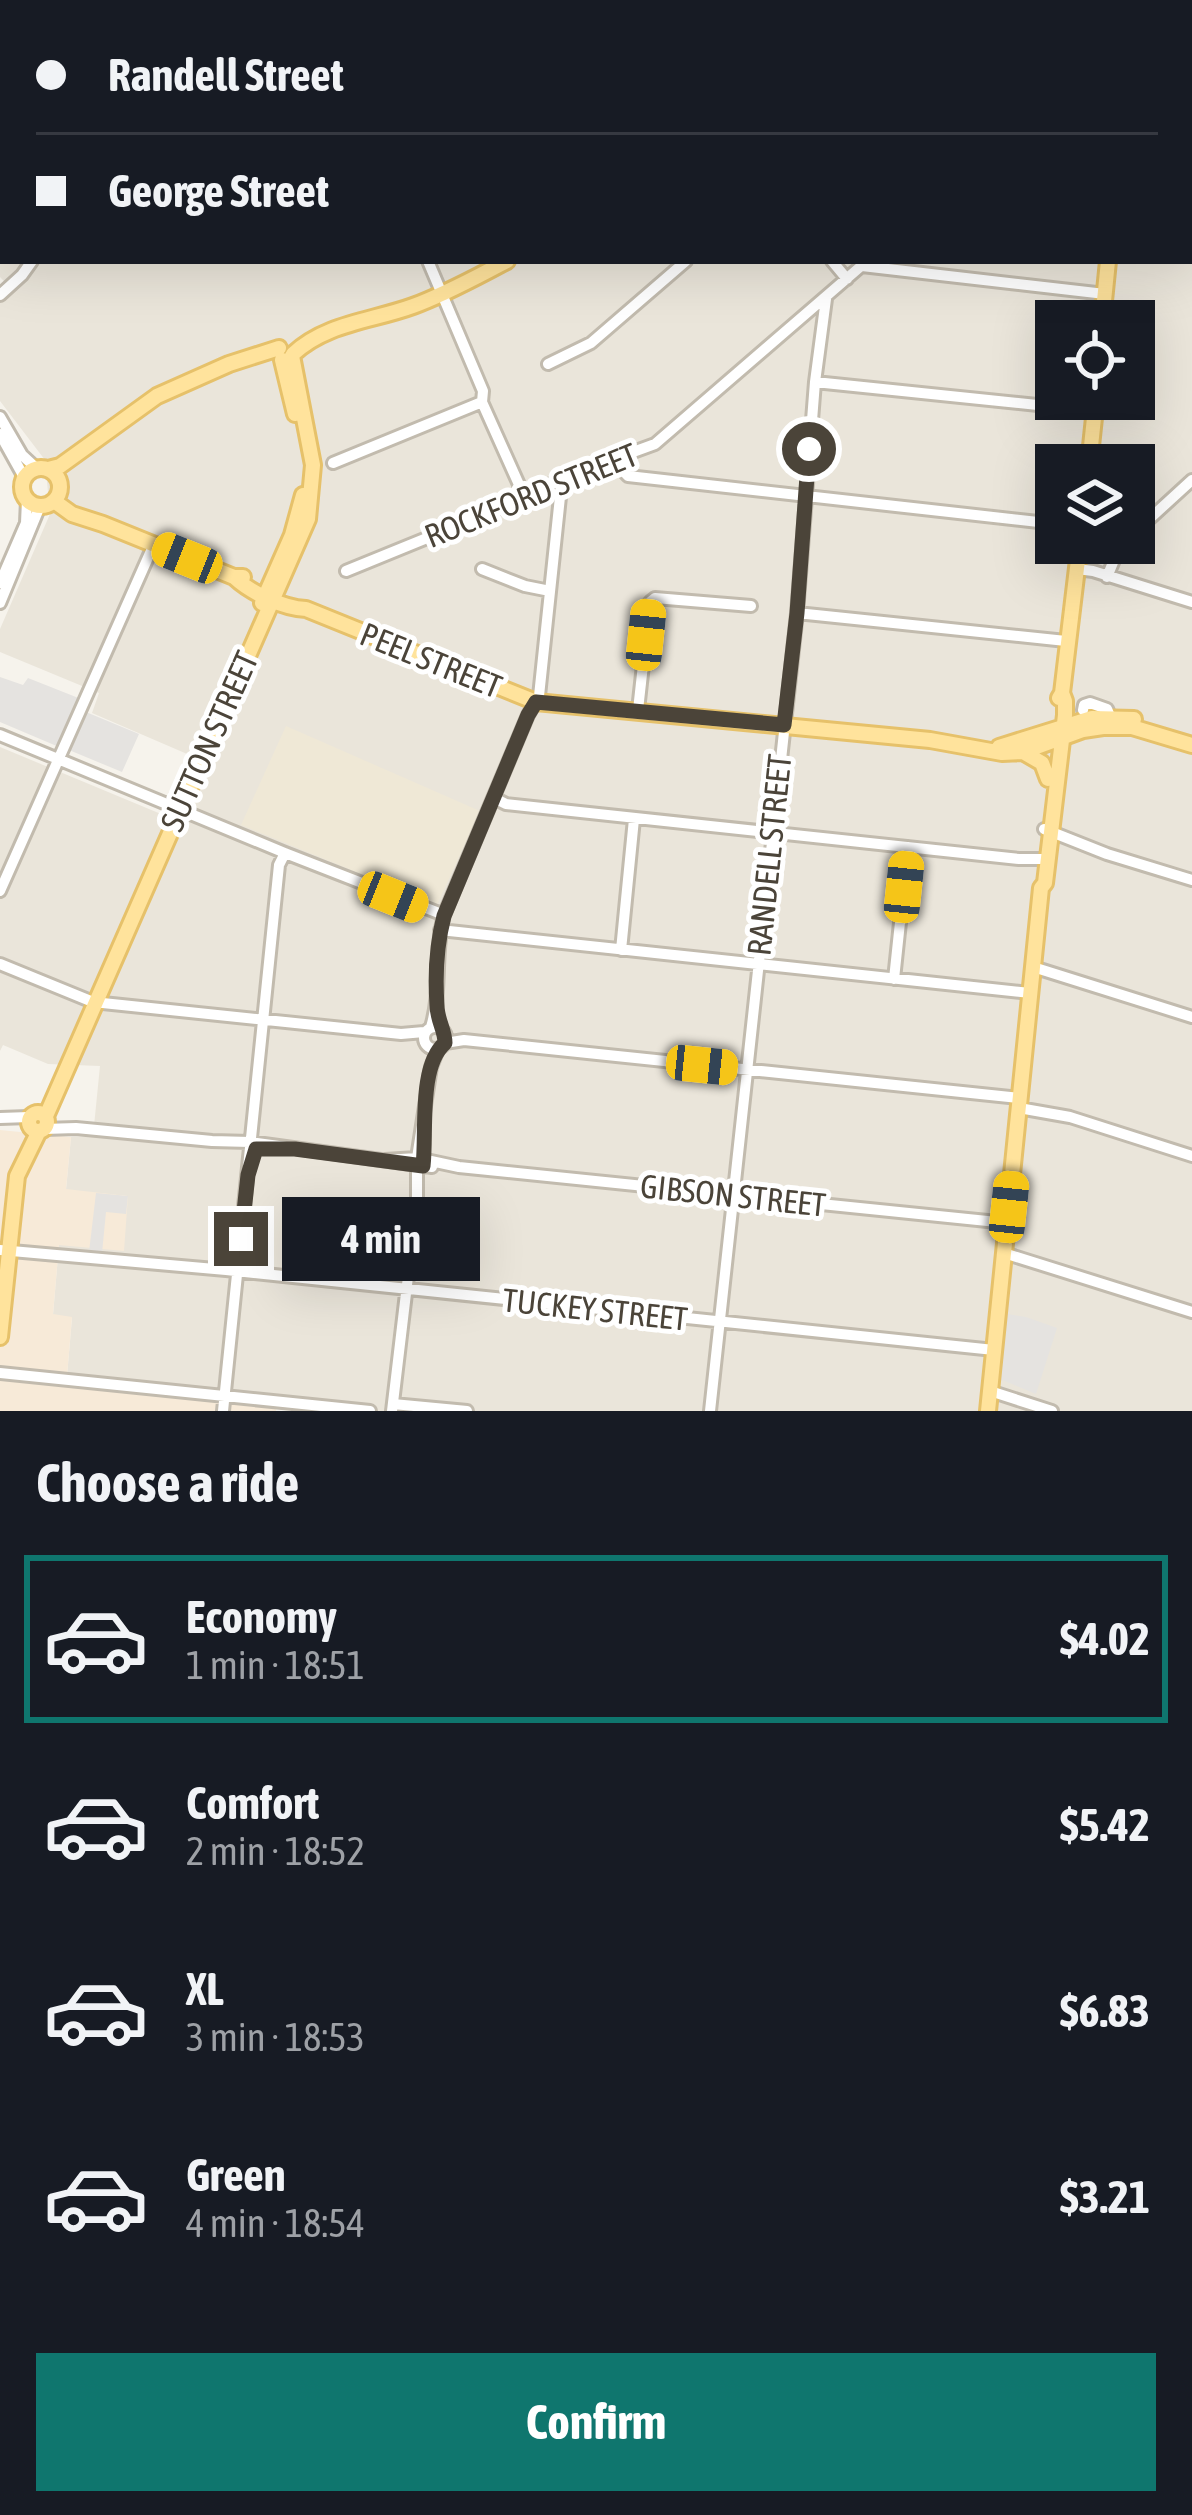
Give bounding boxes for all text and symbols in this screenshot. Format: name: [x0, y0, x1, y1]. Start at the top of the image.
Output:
text: Randell Street: [108, 49, 344, 101]
text: George Street: [108, 165, 329, 217]
map controls: [1035, 300, 1155, 564]
button: locate: [1035, 300, 1155, 420]
route start: [782, 422, 836, 476]
street label: ROCKFORD STREET: [419, 435, 643, 555]
button: layers: [1035, 444, 1155, 564]
car: [147, 528, 227, 588]
car: [624, 597, 668, 673]
street label: PEEL STREET: [355, 614, 508, 706]
street label: SUTTON STREET: [153, 645, 266, 837]
street label: RANDELL STREET: [740, 752, 799, 958]
car: [882, 849, 926, 925]
car: [353, 867, 433, 927]
car: [664, 1043, 740, 1087]
street label: GIBSON STREET: [638, 1166, 828, 1224]
car: [987, 1169, 1031, 1245]
callout: 4 min: [283, 1197, 481, 1281]
route end: [214, 1212, 268, 1266]
text: 4 min: [341, 1217, 421, 1261]
street label: TUCKEY STREET: [501, 1280, 690, 1338]
text: Choose a ride: [36, 1452, 299, 1513]
icon: car: [42, 1585, 150, 1693]
text: Economy: [186, 1591, 337, 1643]
text: $4.02: [1060, 1613, 1150, 1665]
text: 1 min · 18:51: [186, 1643, 365, 1687]
icon: car: [42, 1771, 150, 1879]
text: Comfort: [186, 1777, 319, 1829]
text: $5.42: [1060, 1799, 1150, 1851]
text: 2 min · 18:52: [186, 1829, 365, 1873]
icon: car: [42, 1957, 150, 2065]
text: XL: [186, 1963, 224, 2015]
text: $6.83: [1060, 1985, 1150, 2037]
text: 3 min · 18:53: [186, 2015, 365, 2059]
icon: car: [42, 2143, 150, 2251]
text: Green: [186, 2149, 286, 2201]
text: $3.21: [1060, 2171, 1150, 2223]
text: 4 min · 18:54: [186, 2201, 365, 2245]
button: Confirm: [36, 2353, 1156, 2491]

